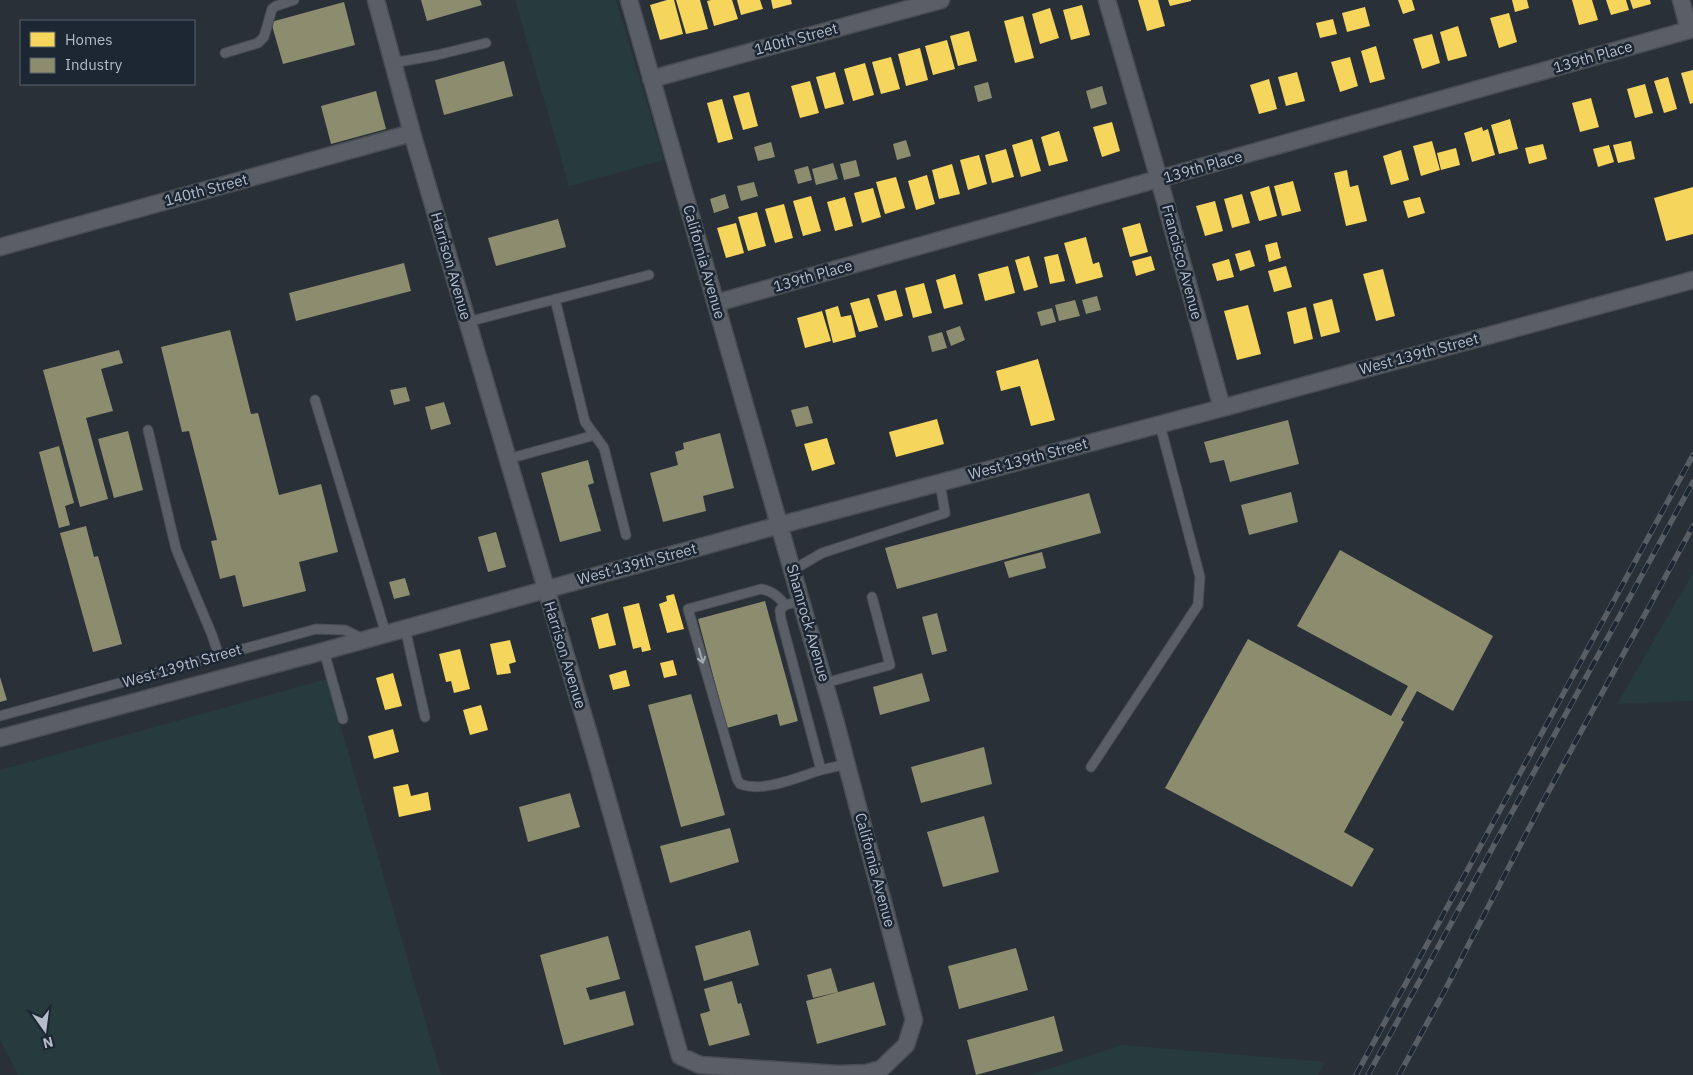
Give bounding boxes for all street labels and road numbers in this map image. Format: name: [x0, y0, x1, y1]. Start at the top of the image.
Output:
street label: 140th Street: [752, 18, 840, 59]
street label: 139th Place: [1551, 36, 1635, 77]
street label: 139th Place: [1161, 146, 1245, 187]
street label: 140th Street: [162, 169, 250, 210]
street label: Francisco Avenue: [1158, 202, 1207, 321]
street label: California Avenue: [679, 203, 730, 321]
street label: Harrison Avenue: [427, 210, 476, 322]
street label: 139th Place: [771, 255, 855, 296]
street label: West 139th Street: [1357, 328, 1481, 379]
street label: West 139th Street: [966, 433, 1090, 484]
street label: West 139th Street: [575, 538, 699, 589]
street label: Shamrock Avenue: [783, 562, 834, 684]
street label: Harrison Avenue: [540, 599, 591, 711]
street label: West 139th Street: [120, 639, 244, 692]
street label: California Avenue: [851, 811, 900, 929]

